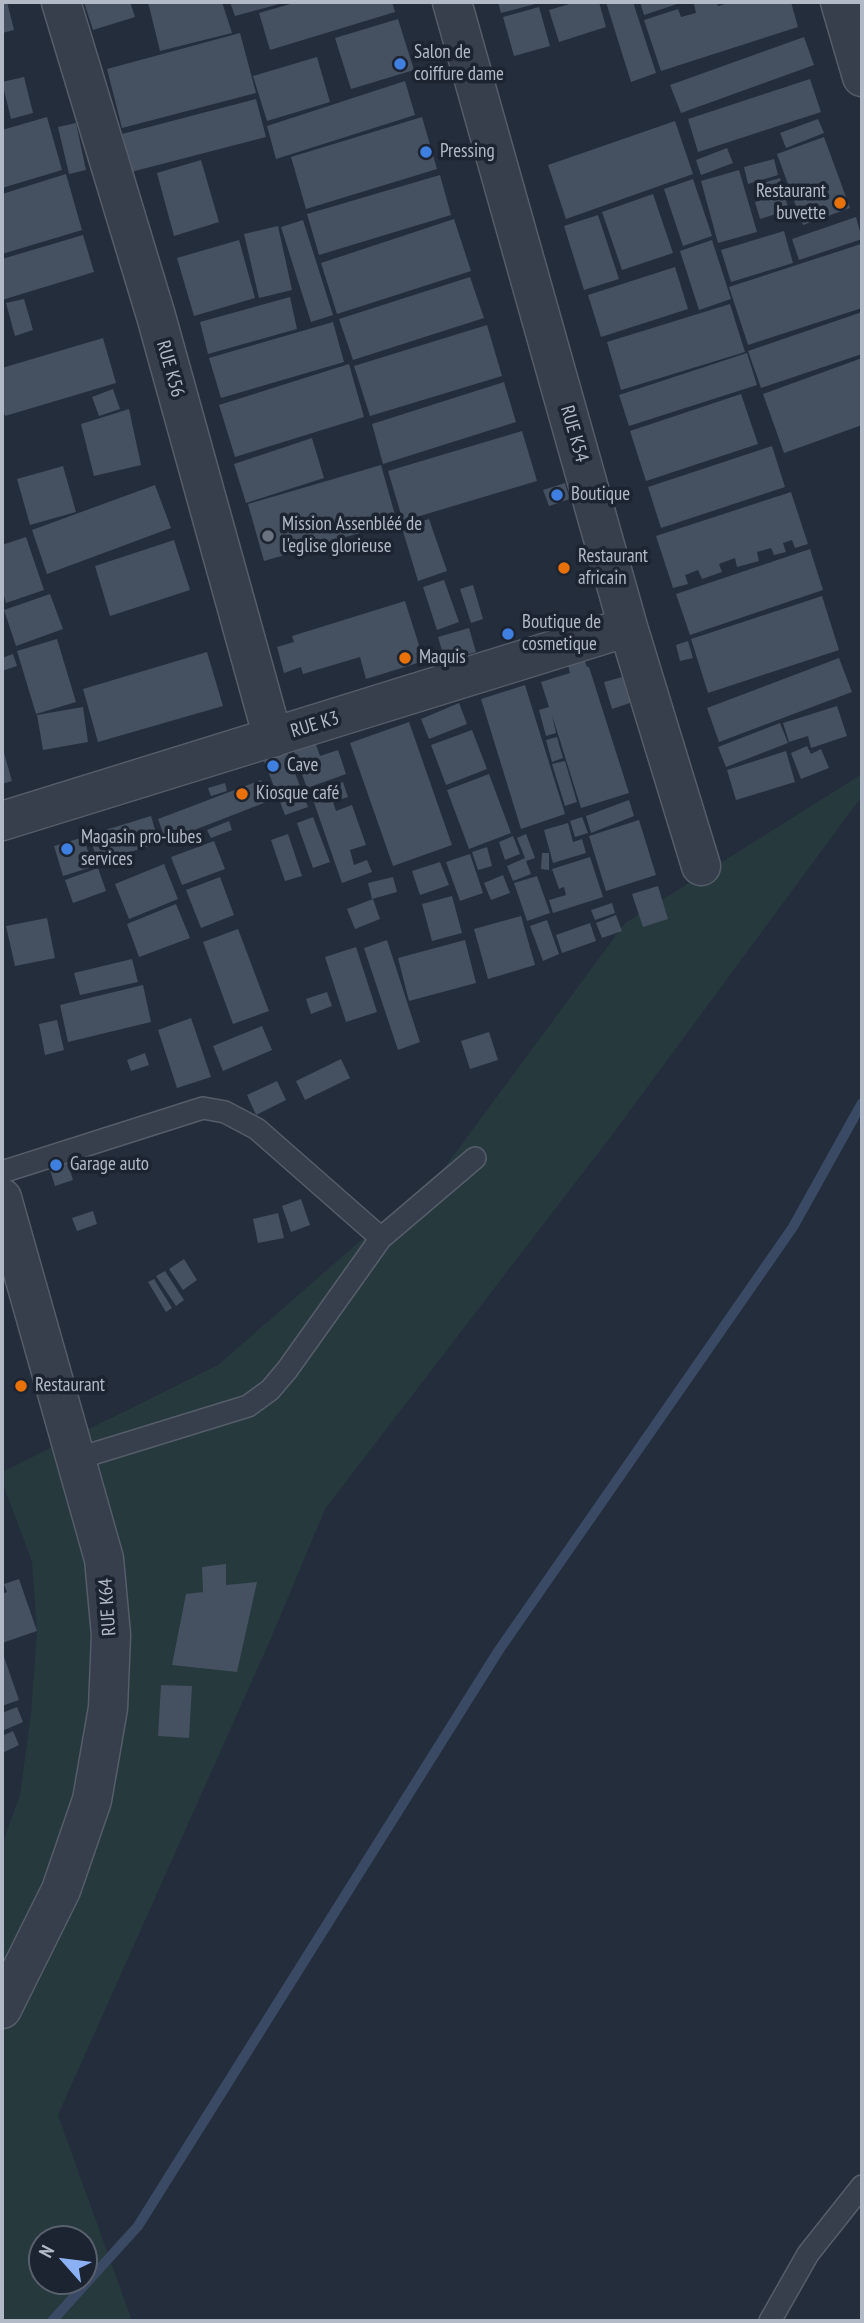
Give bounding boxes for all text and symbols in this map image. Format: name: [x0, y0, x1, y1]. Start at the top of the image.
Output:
place label: Salon de coiffure dame: [414, 42, 504, 86]
marker: Salon de coiffure dame: [392, 56, 408, 72]
place label: Pressing: [440, 141, 495, 163]
marker: Pressing: [418, 144, 434, 160]
place label: Restaurant buvette: [756, 181, 826, 225]
marker: Restaurant buvette: [832, 195, 848, 211]
street label: RUE K56: [151, 338, 189, 400]
street label: RUE K54: [555, 403, 593, 465]
place label: Boutique: [571, 484, 630, 506]
marker: Boutique: [549, 487, 565, 503]
place label: Mission Assenbléé de l'eglise glorieuse: [282, 514, 422, 558]
marker: Mission Assenbléé de l'eglise glorieuse: [260, 528, 276, 544]
place label: Restaurant africain: [578, 546, 648, 590]
marker: Restaurant africain: [556, 560, 572, 576]
place label: Boutique de cosmetique: [522, 612, 601, 656]
marker: Boutique de cosmetique: [500, 626, 516, 642]
place label: Maquis: [419, 647, 466, 669]
marker: Maquis: [397, 650, 413, 666]
street label: RUE K3: [288, 707, 342, 743]
place label: Cave: [287, 755, 318, 777]
marker: Cave: [265, 758, 281, 774]
place label: Kiosque café: [256, 783, 339, 805]
marker: Kiosque café: [234, 786, 250, 802]
place label: Magasin pro-lubes services: [81, 827, 202, 871]
marker: Magasin pro-lubes services: [59, 841, 75, 857]
place label: Garage auto: [70, 1154, 149, 1176]
marker: Garage auto: [48, 1157, 64, 1173]
place label: Restaurant: [35, 1375, 105, 1397]
marker: Restaurant: [13, 1378, 29, 1394]
street label: RUE K64: [95, 1577, 121, 1637]
north arrow: [28, 2225, 98, 2295]
text: N: [33, 2241, 59, 2261]

